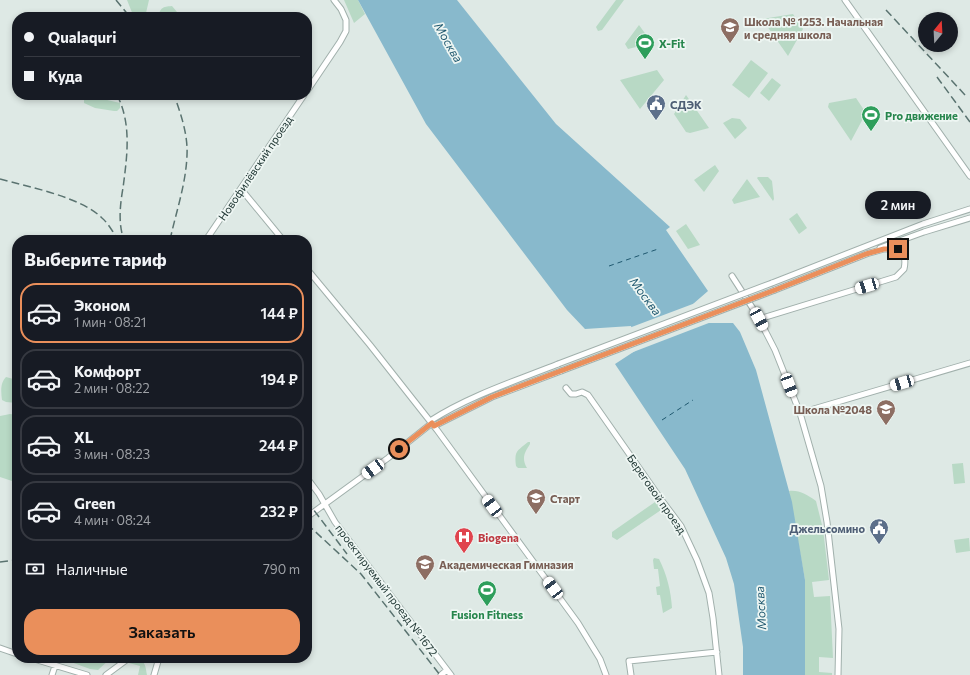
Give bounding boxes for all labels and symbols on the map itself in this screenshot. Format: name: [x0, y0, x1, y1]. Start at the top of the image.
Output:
north arrow: [918, 12, 958, 52]
place label: Школа № 1253. Начальная и средняя школа: [744, 15, 883, 41]
school or university icon: Школа № 1253. Начальная и средняя школа: [719, 16, 741, 44]
water label: Москва: [432, 20, 466, 64]
sports icon: X-Fit: [634, 32, 656, 60]
place label: X-Fit: [659, 37, 685, 50]
public building icon: СДЭК: [645, 93, 667, 121]
place label: СДЭК: [670, 98, 702, 111]
sports icon: Pro движение: [860, 104, 882, 132]
place label: Pro движение: [885, 109, 958, 122]
street label: Новофилёвский проезд: [215, 113, 295, 223]
callout: 2 мин: [865, 191, 931, 219]
route end: [889, 240, 907, 258]
water label: Москва: [627, 274, 665, 318]
car: [854, 277, 880, 295]
car: [748, 306, 770, 332]
car: [779, 372, 799, 398]
car: [889, 374, 915, 392]
school or university icon: Школа №2048: [875, 398, 897, 426]
place label: Школа №2048: [793, 403, 872, 416]
route start: [390, 440, 408, 458]
street label: Береговой проезд: [625, 452, 690, 537]
car: [360, 457, 386, 481]
school or university icon: Старт: [525, 487, 547, 515]
place label: Старт: [550, 492, 581, 505]
car: [480, 493, 504, 519]
public building icon: Джельсомино: [868, 517, 890, 545]
street label: проектируемый проезд № 1672: [333, 522, 441, 658]
place label: Джельсомино: [789, 522, 865, 535]
hospital icon: Biogena: [453, 526, 475, 554]
place label: Biogena: [478, 531, 519, 544]
school or university icon: Академическая Гимназия: [414, 553, 436, 581]
place label: Академическая Гимназия: [439, 558, 574, 571]
car: [541, 575, 565, 601]
sports icon: Fusion Fitness: [476, 579, 498, 607]
water label: Москва: [752, 586, 768, 630]
place label: Fusion Fitness: [451, 608, 523, 621]

